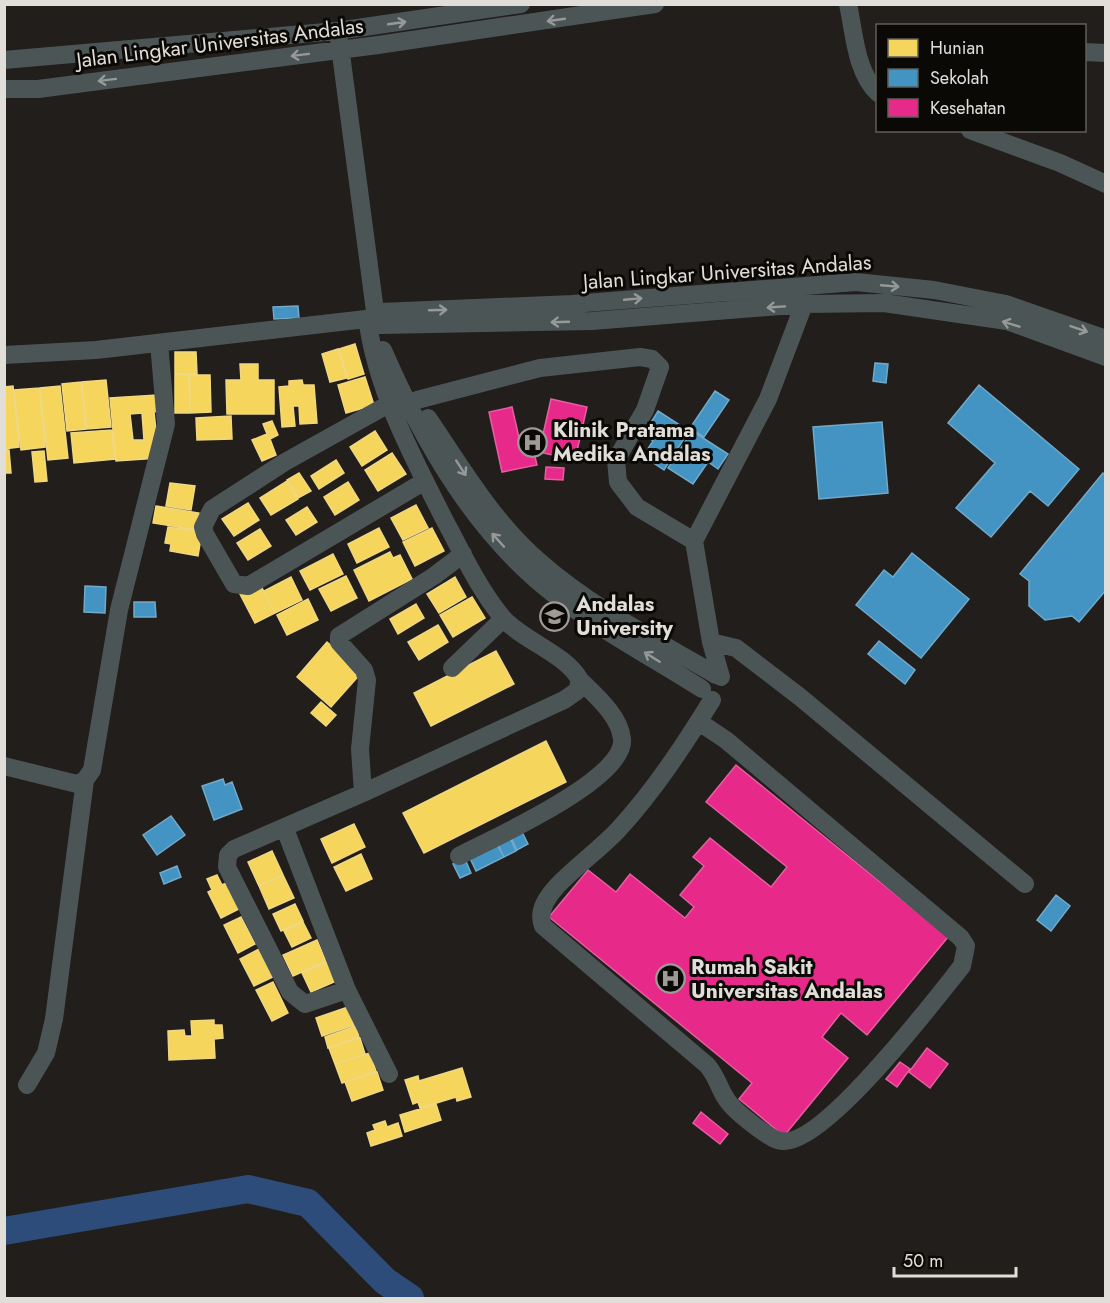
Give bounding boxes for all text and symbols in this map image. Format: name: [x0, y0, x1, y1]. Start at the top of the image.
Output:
street label: Jalan Lingkar Universitas Andalas: [72, 11, 365, 76]
one-way arrow: [547, 15, 567, 26]
one-way arrow: [387, 17, 407, 28]
legend: [876, 24, 1086, 132]
text: Hunian: [930, 35, 985, 61]
one-way arrow: [291, 50, 311, 61]
text: Sekolah: [930, 65, 989, 91]
one-way arrow: [98, 75, 117, 86]
text: Kesehatan: [930, 95, 1006, 121]
street label: Jalan Lingkar Universitas Andalas: [579, 247, 872, 297]
one-way arrow: [880, 281, 900, 292]
one-way arrow: [623, 293, 642, 304]
one-way arrow: [766, 301, 786, 312]
one-way arrow: [428, 304, 448, 315]
one-way arrow: [551, 316, 571, 327]
one-way arrow: [1002, 318, 1021, 329]
one-way arrow: [1069, 325, 1088, 336]
place label: Klinik Pratama Medika Andalas: [553, 415, 711, 469]
hospital icon: Klinik Pratama Medika Andalas: [516, 426, 548, 458]
one-way arrow: [455, 459, 467, 475]
one-way arrow: [491, 533, 505, 548]
place label: Andalas University: [575, 589, 674, 643]
school or university icon: Andalas University: [539, 600, 571, 632]
one-way arrow: [644, 651, 661, 663]
place label: Rumah Sakit Universitas Andalas: [691, 952, 883, 1006]
hospital icon: Rumah Sakit Universitas Andalas: [654, 963, 686, 995]
scale bar: [894, 1240, 1016, 1278]
text: 50 m: [903, 1248, 943, 1274]

